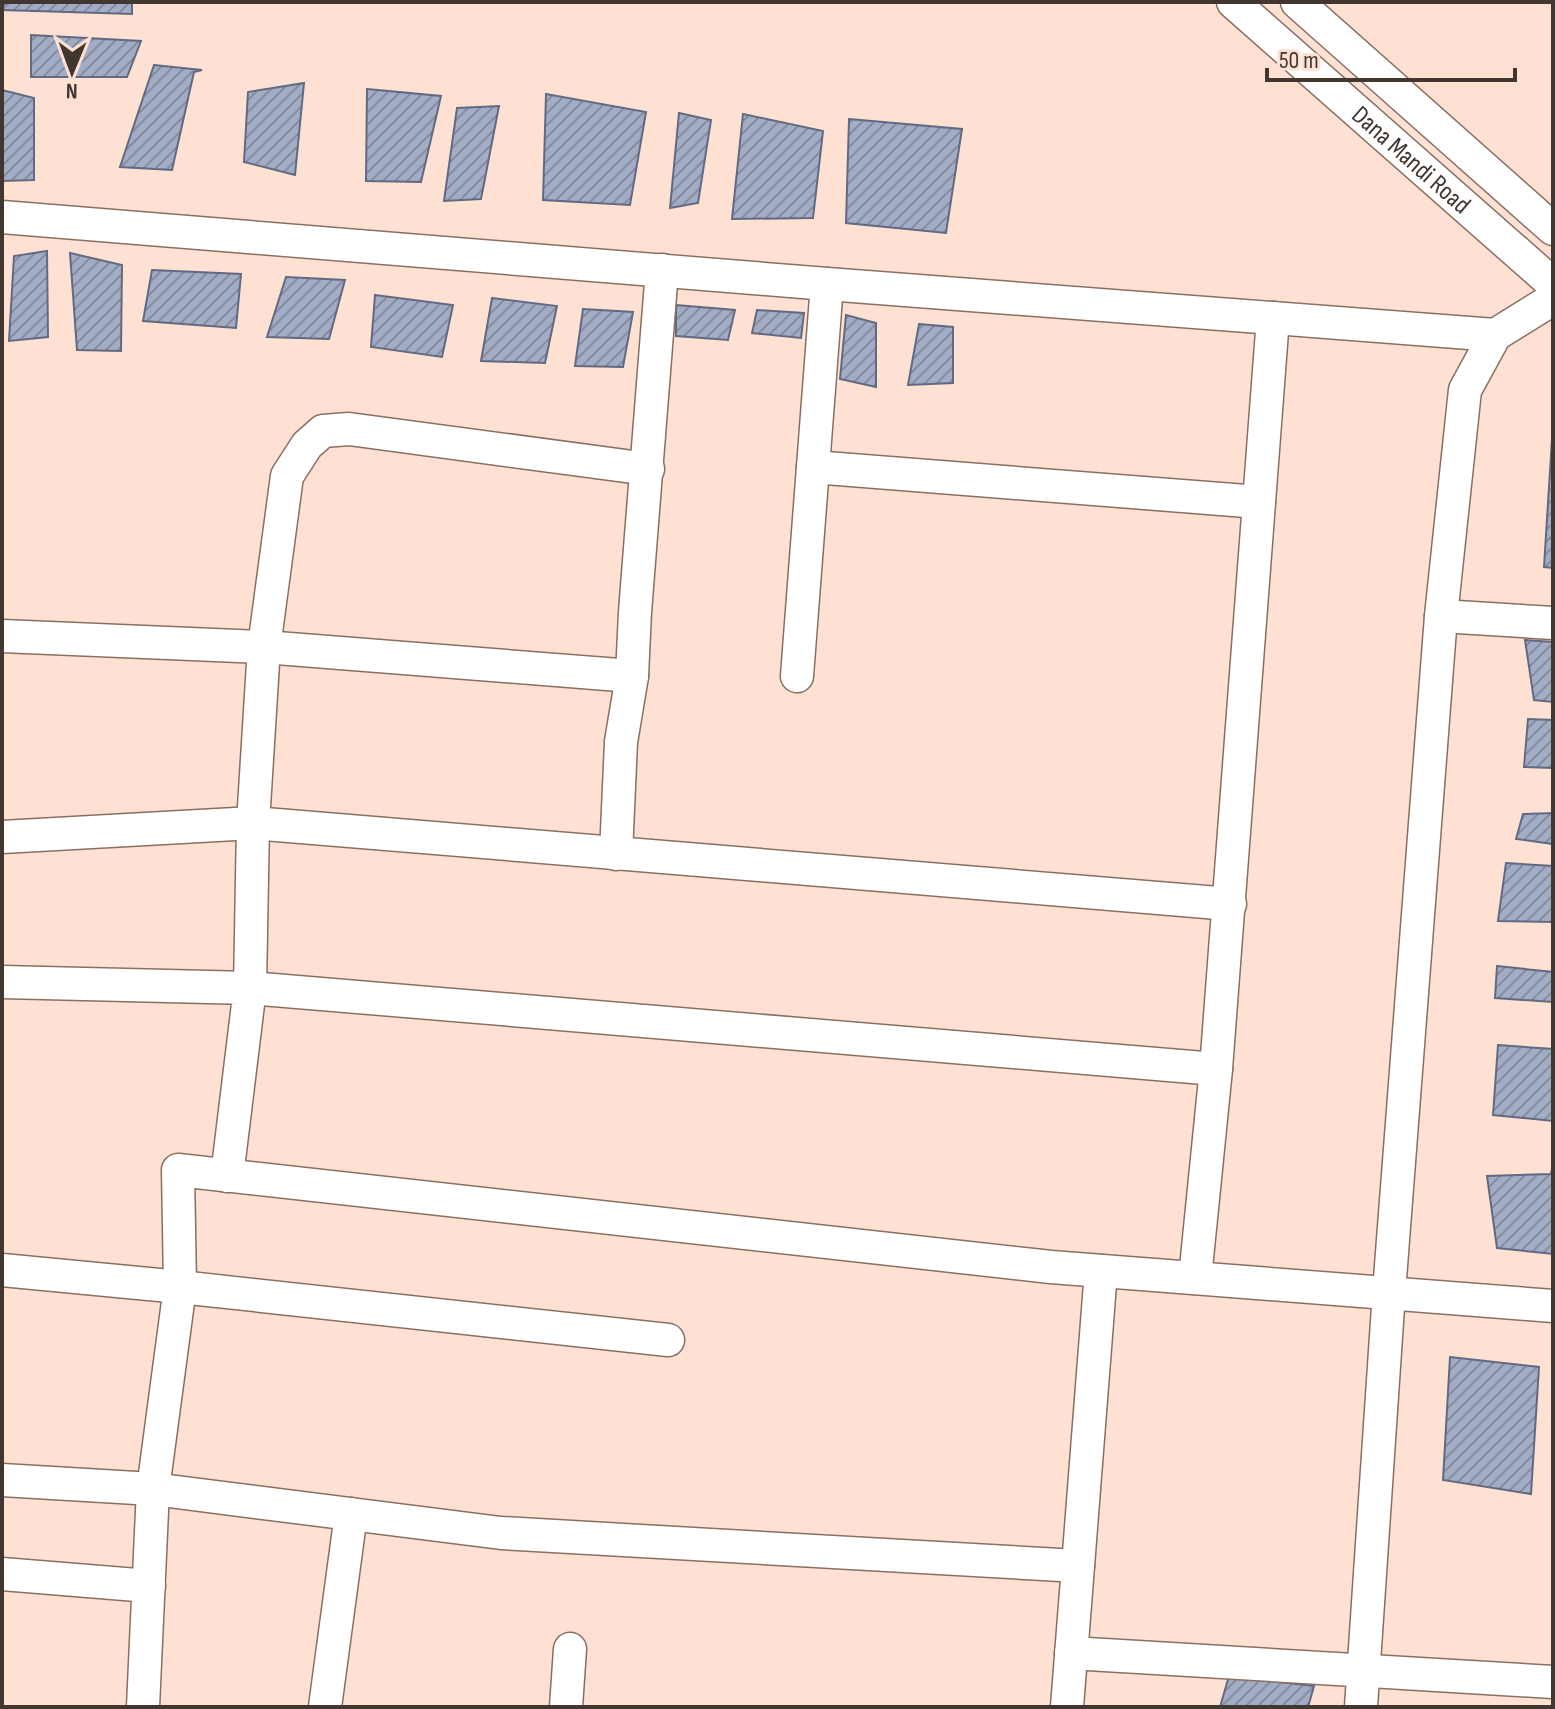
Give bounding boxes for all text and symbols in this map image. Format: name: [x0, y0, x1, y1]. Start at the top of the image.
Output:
north arrow: [32, 32, 112, 112]
scale bar: [1267, 32, 1515, 82]
text: 50 m: [1279, 46, 1319, 75]
text: N: [66, 77, 78, 104]
street label: Dana Mandi Road: [1345, 100, 1476, 221]

